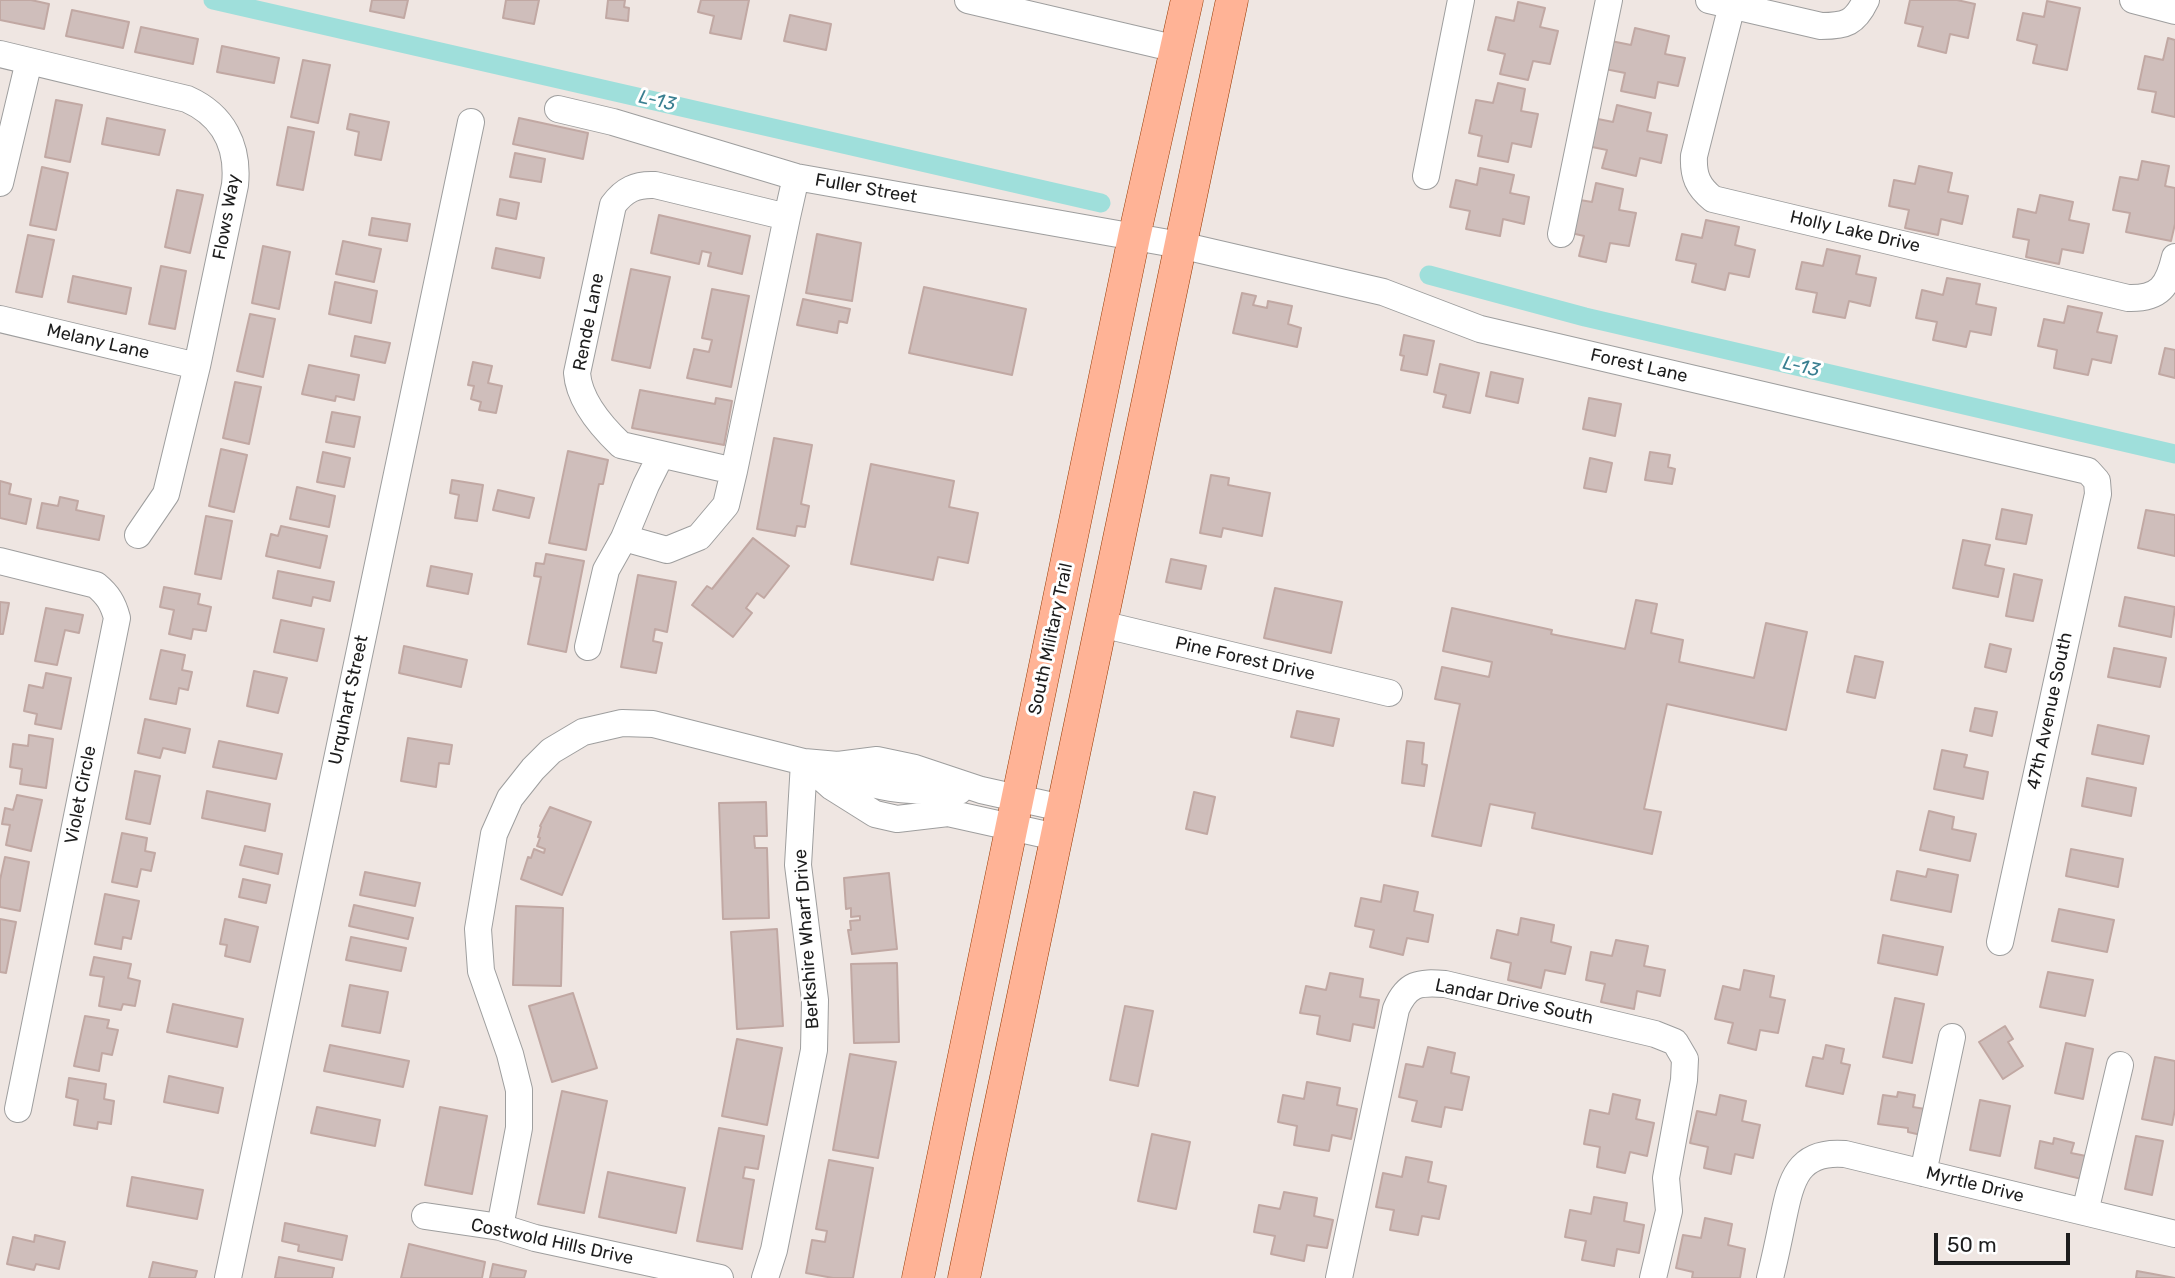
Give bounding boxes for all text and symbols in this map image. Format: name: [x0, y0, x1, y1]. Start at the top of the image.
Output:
water label: L-13: [636, 86, 678, 116]
street label: Fuller Street: [813, 169, 919, 209]
street label: Flows Way: [209, 173, 245, 261]
street label: Holly Lake Drive: [1788, 207, 1922, 257]
street label: Rende Lane: [569, 271, 609, 373]
street label: Melany Lane: [45, 320, 151, 364]
street label: Forest Lane: [1588, 344, 1690, 388]
water label: L-13: [1780, 352, 1822, 382]
street label: South Military Trail: [1024, 561, 1078, 717]
street label: 47th Avenue South: [2023, 630, 2077, 792]
street label: Pine Forest Drive: [1173, 632, 1317, 686]
street label: Urquhart Street: [325, 633, 373, 767]
street label: Violet Circle: [61, 744, 101, 846]
street label: Berkshire Wharf Drive: [790, 848, 824, 1030]
street label: Landar Drive South: [1433, 975, 1595, 1029]
street label: Myrtle Drive: [1924, 1162, 2026, 1208]
street label: Costwold Hills Drive: [469, 1214, 635, 1270]
scale bar: [1937, 1218, 2074, 1262]
text: 50 m: [1947, 1232, 1997, 1257]

